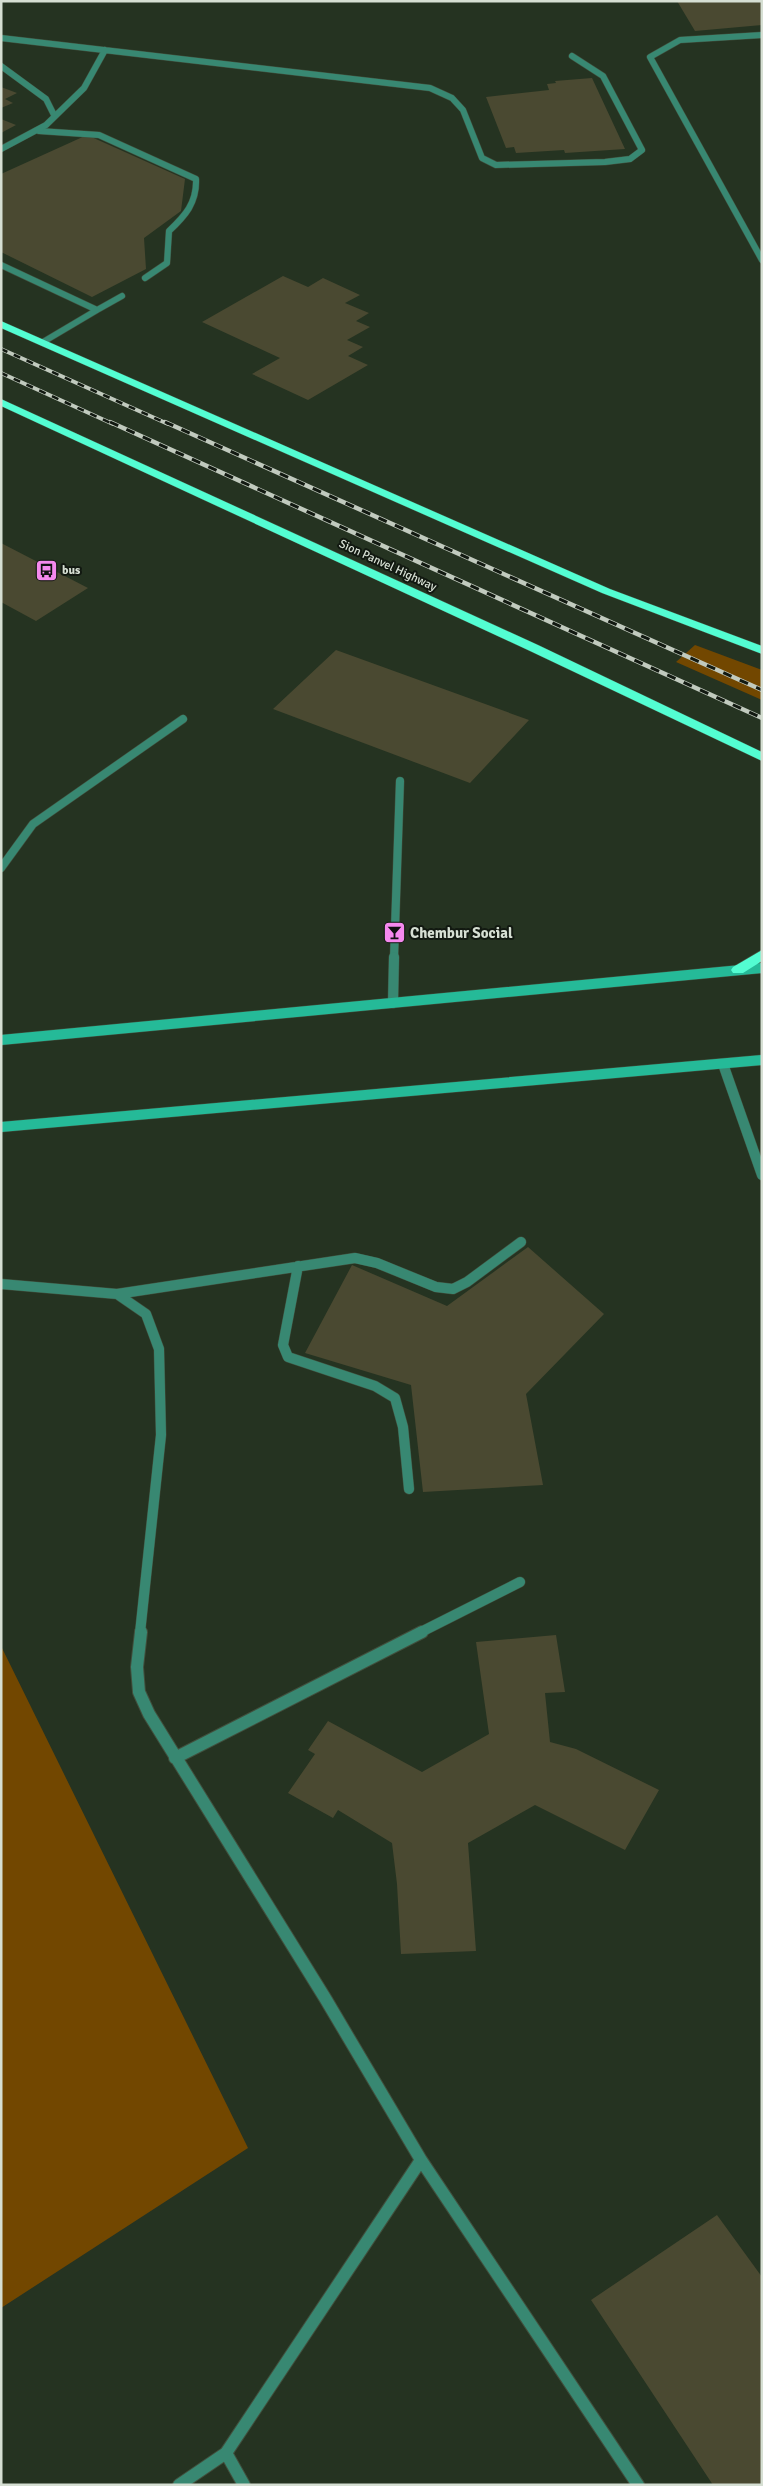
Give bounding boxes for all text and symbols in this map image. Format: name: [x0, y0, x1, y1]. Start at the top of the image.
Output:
street label: Sion Panvel Highway: [337, 536, 439, 595]
bus stop icon: bus: [34, 558, 58, 582]
place label: bus: [62, 563, 81, 578]
bar icon: Chembur Social: [382, 921, 406, 945]
place label: Chembur Social: [410, 924, 513, 942]

